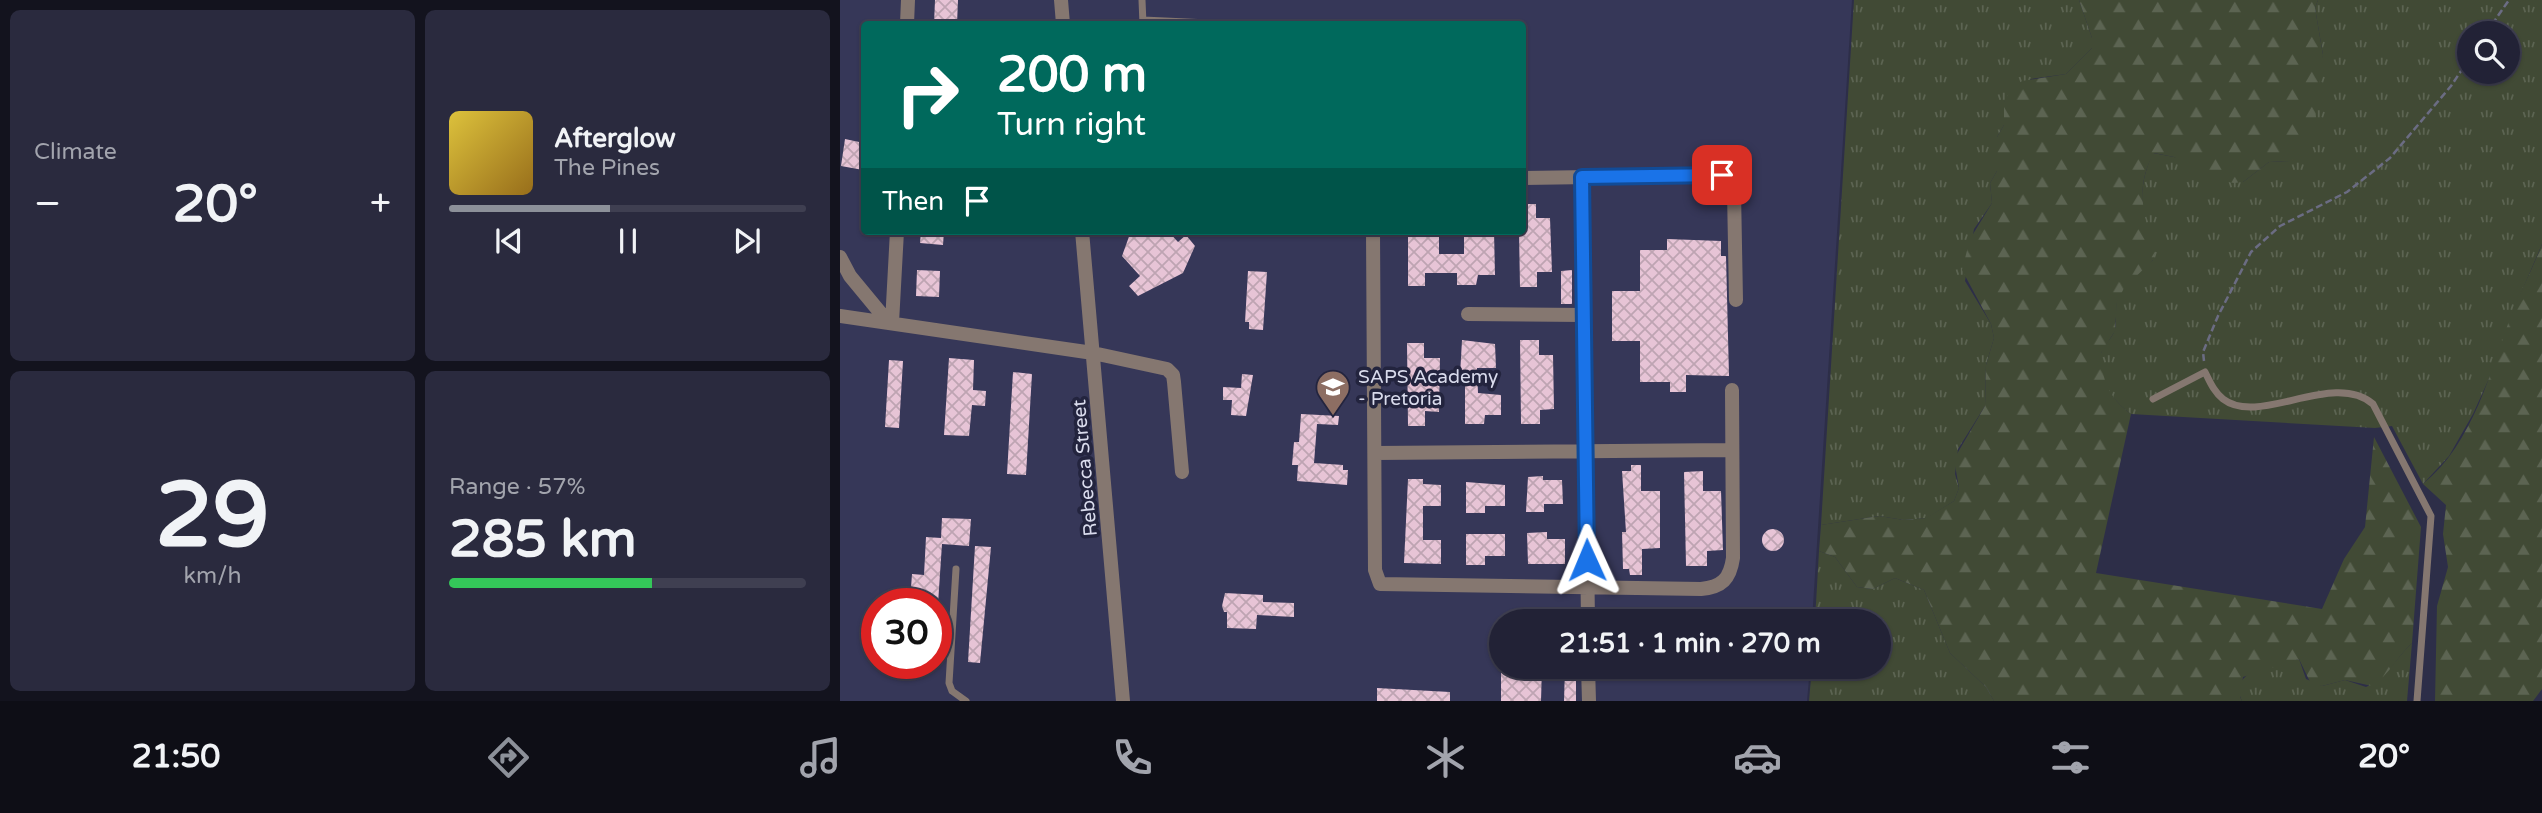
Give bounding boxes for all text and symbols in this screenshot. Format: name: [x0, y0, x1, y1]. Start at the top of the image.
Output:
map controls: [2457, 21, 2520, 84]
button: search: [2457, 21, 2520, 84]
text: 200 m: [997, 46, 1147, 105]
icon: right: [882, 49, 973, 140]
text: Turn right: [997, 106, 1146, 144]
text: Afterglow: [554, 123, 676, 154]
text: Climate: [34, 138, 117, 166]
pin: [1692, 145, 1752, 205]
text: The Pines: [554, 154, 660, 182]
icon: arrive: [1703, 156, 1741, 194]
text: 20°: [173, 173, 258, 236]
text: −: [34, 181, 61, 227]
text: +: [370, 181, 391, 227]
icon: arrive: [958, 182, 996, 220]
text: Then: [882, 186, 944, 217]
icon: previous: [490, 222, 528, 260]
icon: pause: [609, 222, 647, 260]
icon: next: [728, 222, 766, 260]
place label: SAPS Academy - Pretoria: [1358, 366, 1498, 410]
school or university icon: SAPS Academy - Pretoria: [1314, 368, 1352, 417]
street label: Rebecca Street: [1068, 399, 1102, 537]
text: 29: [155, 461, 270, 571]
text: Range · 57%: [449, 473, 585, 501]
text: 285 km: [449, 508, 637, 571]
position arrow: [1550, 523, 1624, 597]
text: km/h: [184, 562, 241, 590]
speed limit sign: 30: [861, 588, 952, 679]
text: 21:51 · 1 min · 270 m: [1559, 628, 1821, 659]
icon: directions: [484, 733, 533, 782]
icon: music: [796, 733, 845, 782]
icon: phone: [1108, 733, 1157, 782]
icon: climate: [1421, 733, 1470, 782]
icon: car: [1733, 733, 1782, 782]
icon: filters: [2046, 733, 2095, 782]
text: 21:50: [132, 738, 220, 776]
text: 20°: [2358, 738, 2410, 776]

